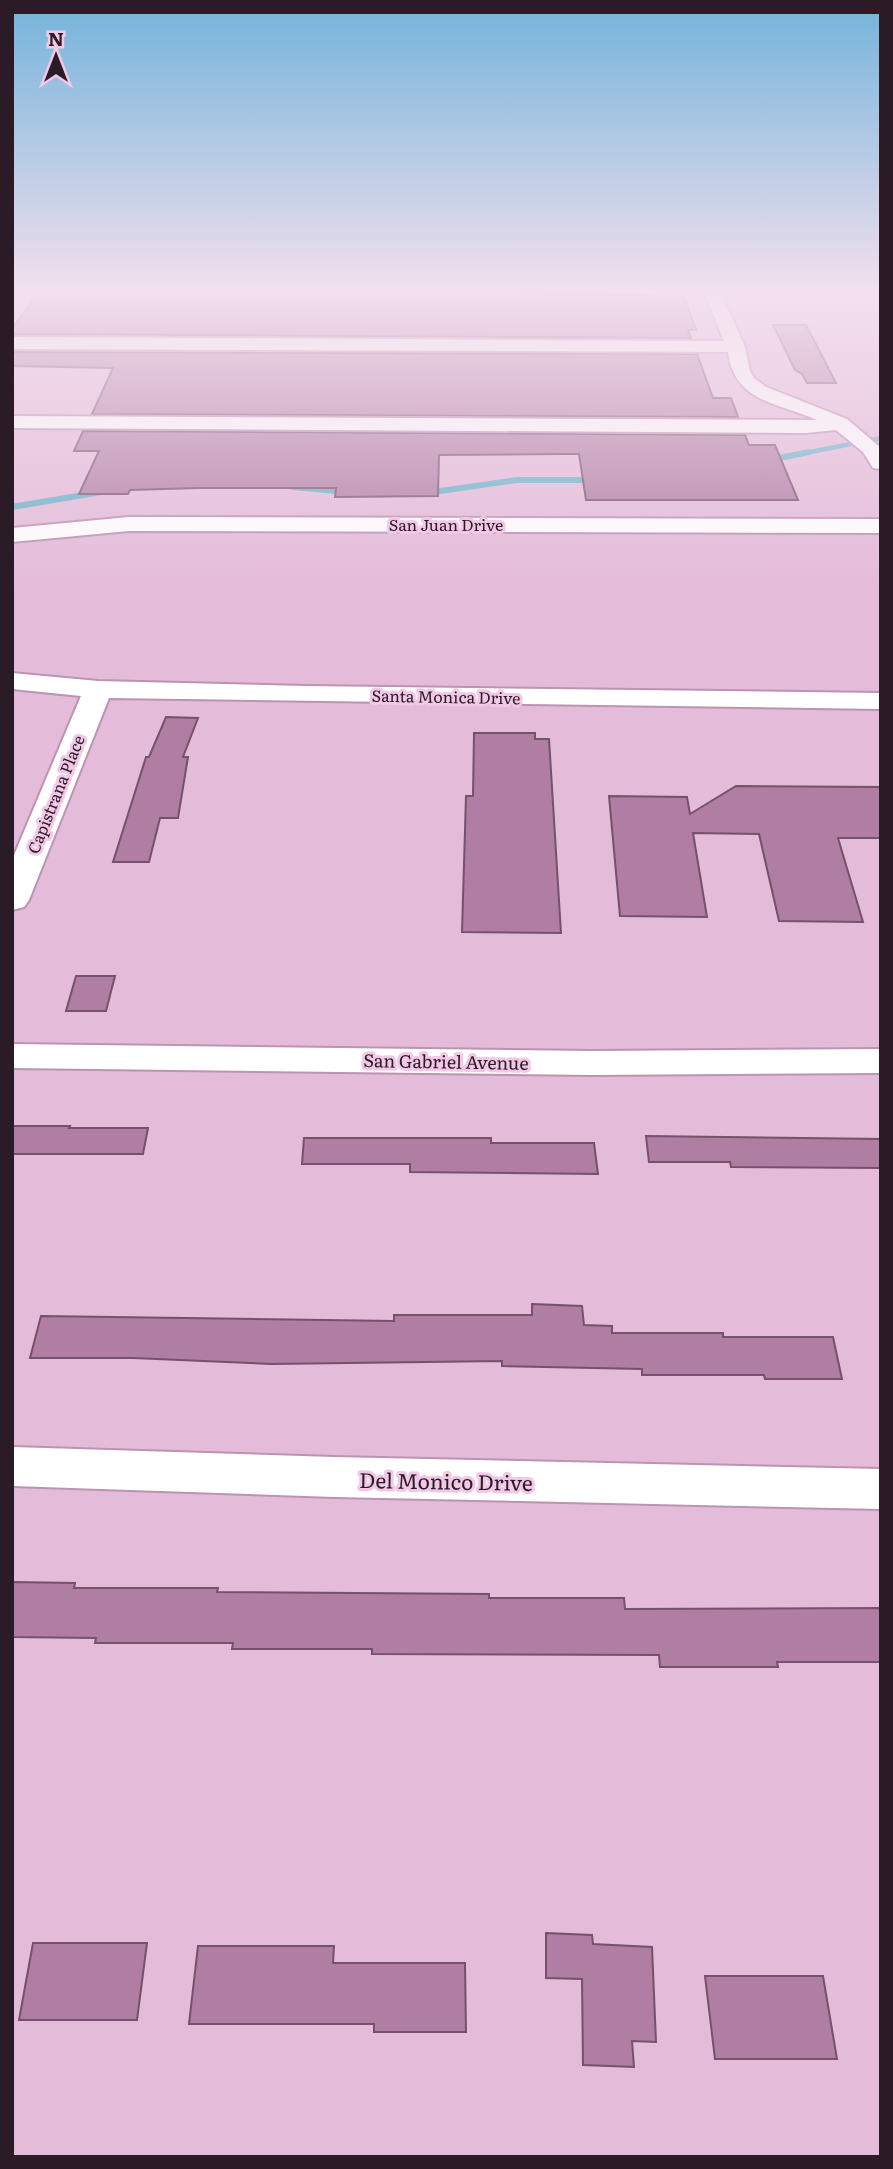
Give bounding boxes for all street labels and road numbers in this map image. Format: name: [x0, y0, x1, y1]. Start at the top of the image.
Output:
street label: San Juan Drive: [389, 512, 503, 536]
street label: Santa Monica Drive: [371, 683, 521, 709]
street label: Capistrana Place: [20, 731, 90, 857]
street label: San Gabriel Avenue: [363, 1046, 529, 1076]
street label: Del Monico Drive: [359, 1463, 533, 1497]

